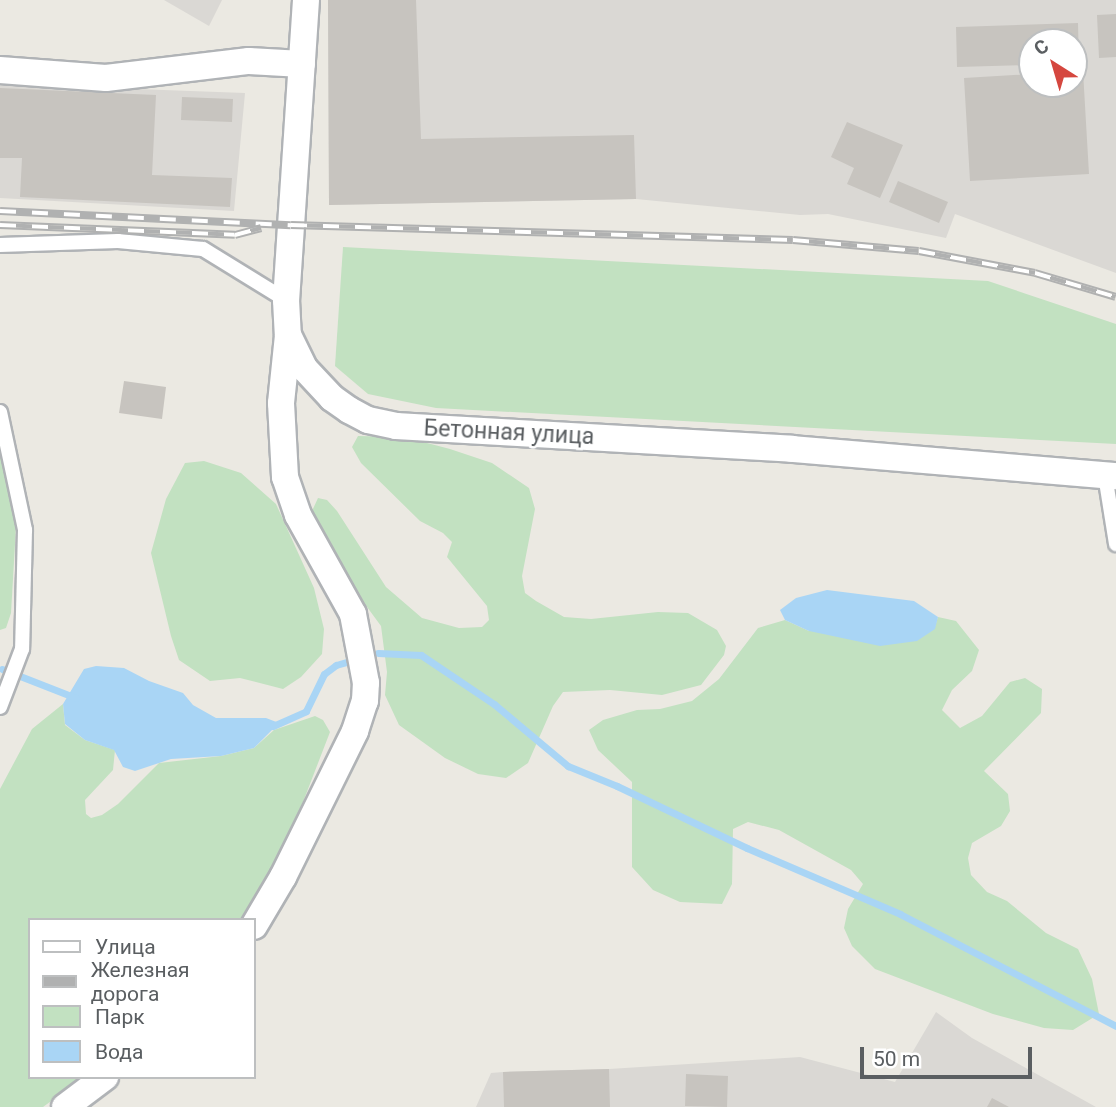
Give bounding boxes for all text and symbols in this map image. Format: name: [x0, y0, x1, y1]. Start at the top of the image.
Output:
north arrow: [1018, 28, 1088, 98]
text: С: [1029, 34, 1053, 60]
street label: Бетонная улица: [423, 415, 595, 451]
legend: [28, 918, 256, 1079]
text: Улица: [95, 935, 156, 959]
text: Железная дорога: [91, 958, 190, 1006]
text: Парк: [95, 1005, 145, 1029]
scale bar: [864, 1034, 1036, 1078]
text: Вода: [95, 1040, 143, 1064]
text: 50 m: [873, 1047, 920, 1071]

